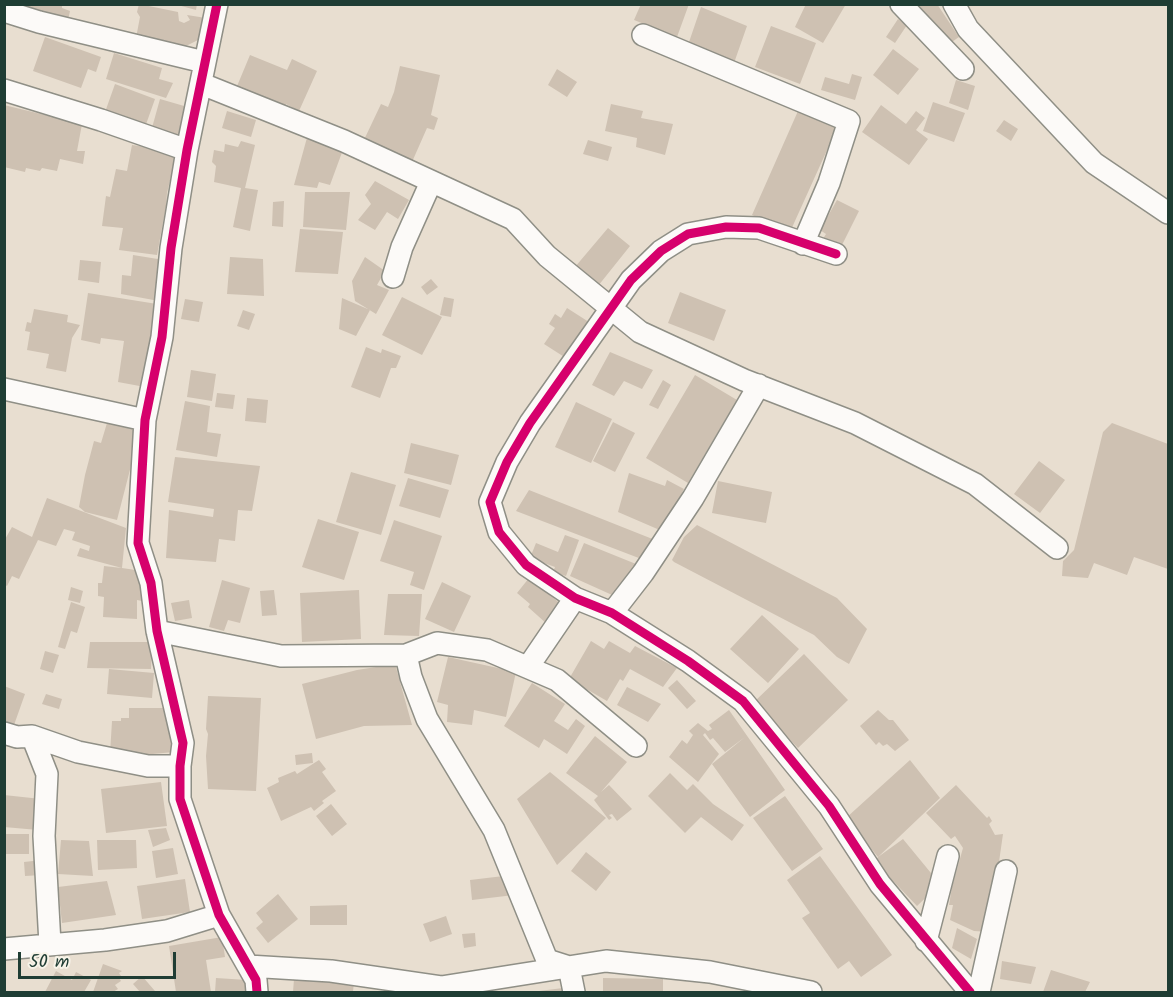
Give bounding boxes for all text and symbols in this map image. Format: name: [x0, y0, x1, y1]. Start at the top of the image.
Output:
scale bar: [21, 940, 178, 978]
text: 50 m: [29, 948, 69, 977]

